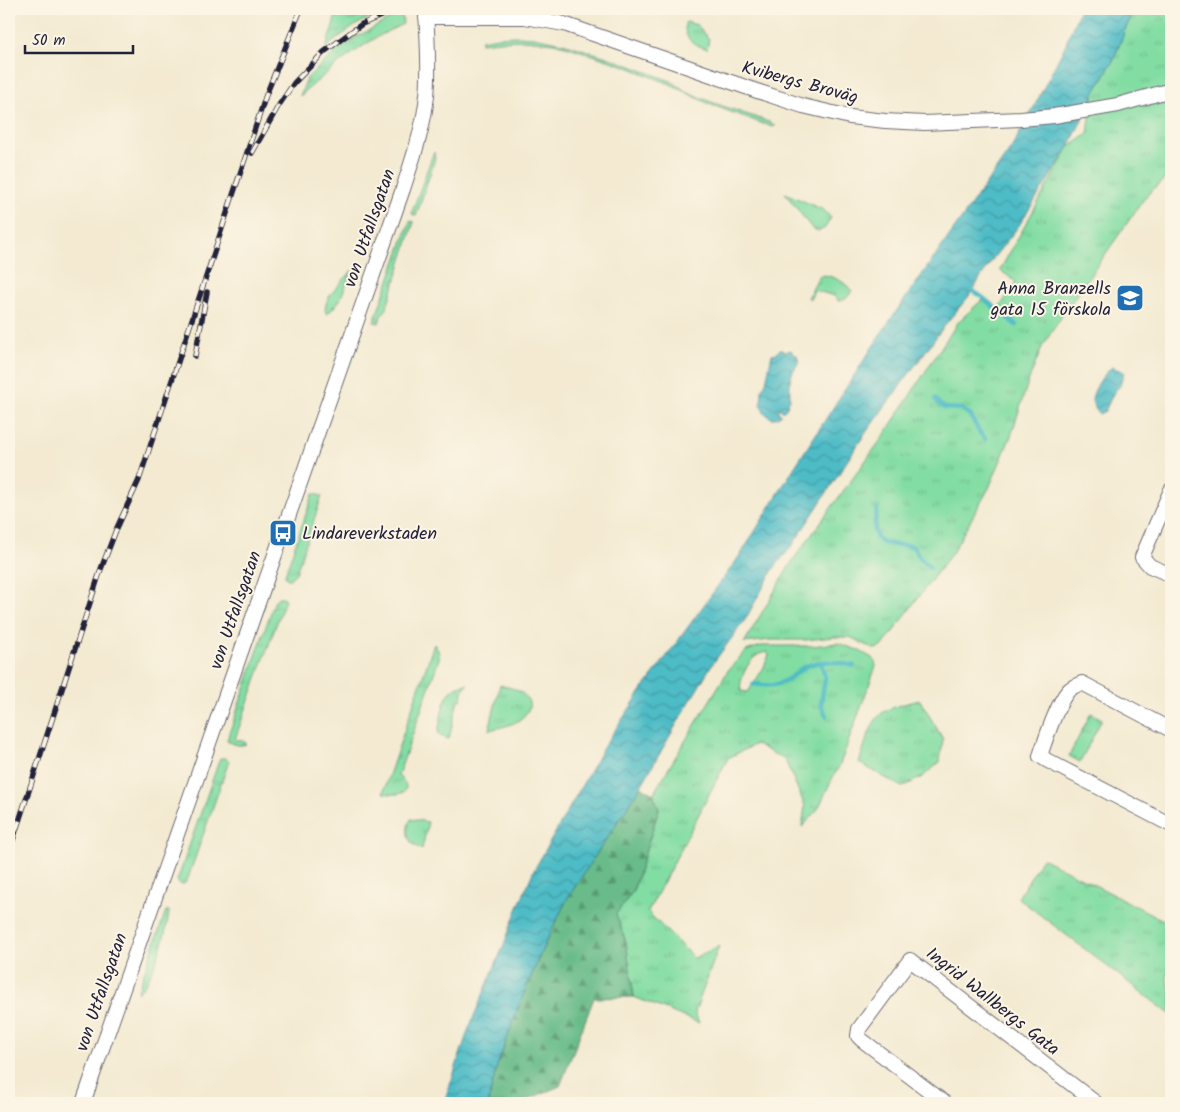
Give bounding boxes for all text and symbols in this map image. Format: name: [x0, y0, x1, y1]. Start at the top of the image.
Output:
scale bar: [25, 22, 132, 54]
text: 50 m: [32, 29, 66, 53]
street label: Kvibergs Broväg: [738, 54, 861, 113]
street label: von Utfallsgatan: [337, 165, 404, 292]
place label: Anna Branzells gata 15 förskola: [990, 275, 1111, 325]
school or university icon: Anna Branzells gata 15 förskola: [1115, 283, 1145, 313]
bus stop icon: Lindareverkstaden: [268, 518, 298, 548]
place label: Lindareverkstaden: [302, 520, 437, 549]
street label: von Utfallsgatan: [203, 547, 270, 674]
street label: von Utfallsgatan: [69, 929, 136, 1056]
street label: Ingrid Wallbergs Gata: [919, 940, 1065, 1064]

